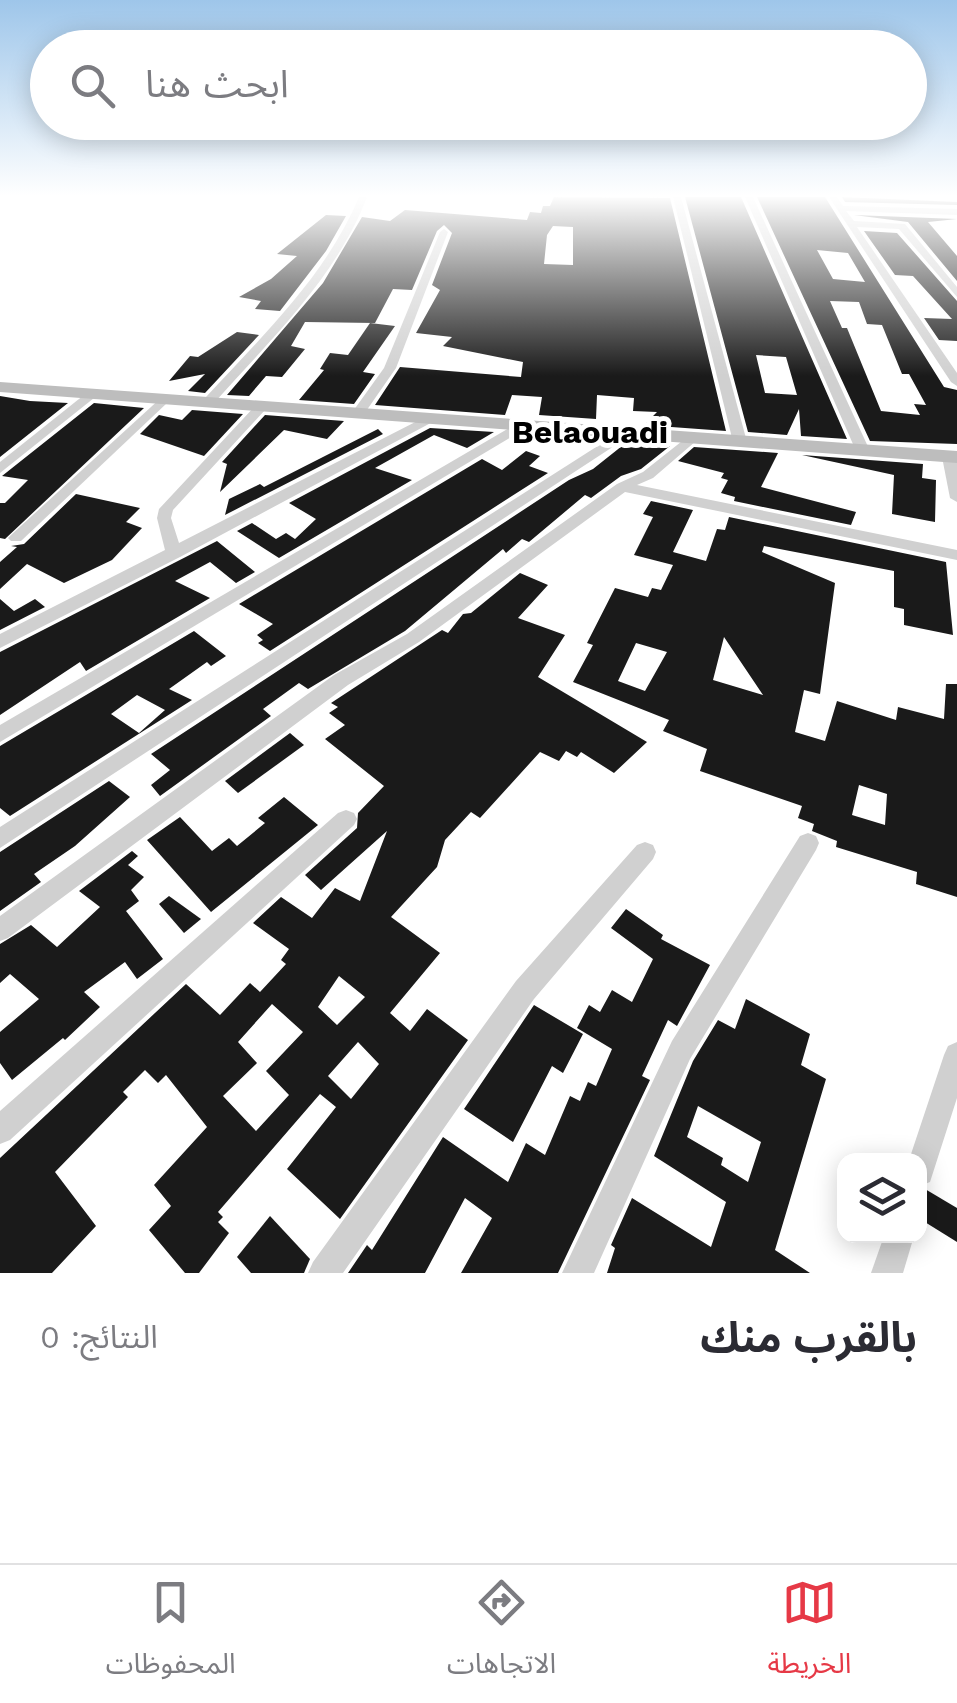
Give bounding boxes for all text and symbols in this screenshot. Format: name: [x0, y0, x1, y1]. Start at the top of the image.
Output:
search box: [30, 30, 927, 140]
icon: search: [65, 58, 120, 113]
text: ابحث هنا: [145, 62, 289, 106]
district label: Belaouadi: [512, 413, 668, 451]
map controls: [837, 1153, 927, 1243]
button: layers: [837, 1153, 927, 1243]
text: بالقرب منك: [700, 1313, 917, 1362]
text: النتائج: 0: [40, 1318, 158, 1356]
tab: المحفوظات: [106, 1575, 236, 1694]
tab: الاتجاهات: [447, 1575, 556, 1694]
tab: الخريطة: [767, 1575, 851, 1694]

